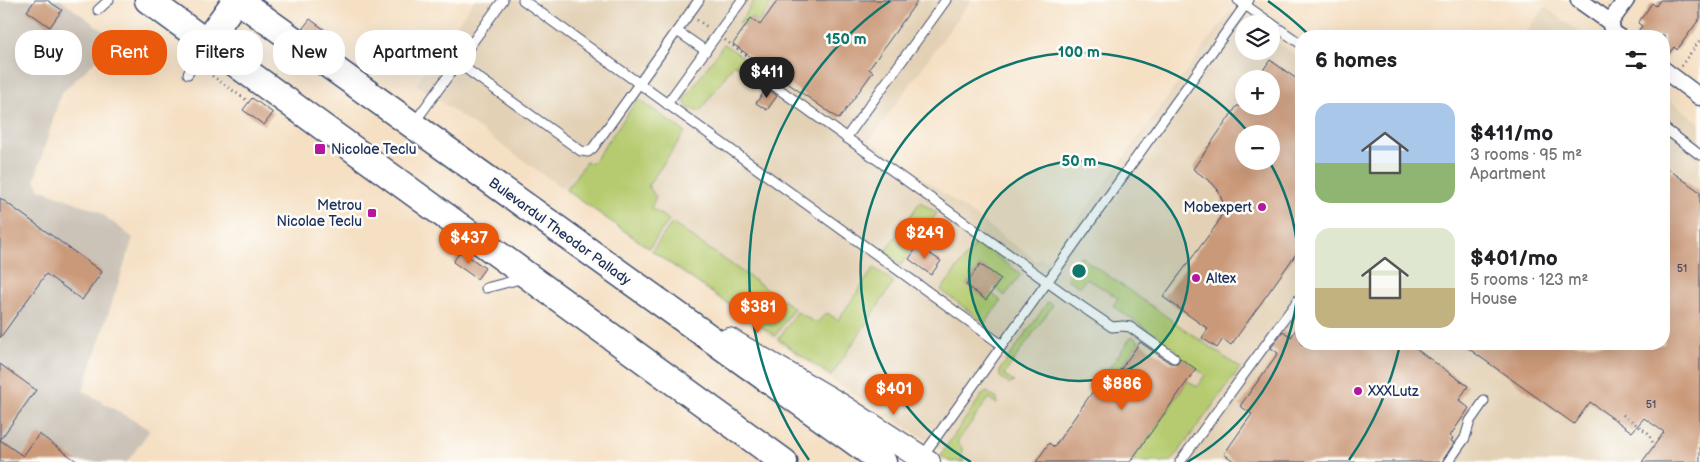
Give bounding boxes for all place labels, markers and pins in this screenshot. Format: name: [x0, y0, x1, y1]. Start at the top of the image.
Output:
pin: $411: [737, 56, 797, 99]
place label: Nicolae Teclu: [331, 141, 416, 158]
marker: Nicolae Teclu: [313, 142, 327, 156]
place label: Metrou Nicolae Teclu: [277, 197, 362, 230]
place label: Mobexpert: [1183, 199, 1253, 216]
marker: Mobexpert: [1256, 201, 1268, 213]
marker: Metrou Nicolae Teclu: [366, 207, 378, 219]
pin: $249: [895, 218, 955, 260]
pin: $437: [439, 222, 499, 265]
centre of rings: [1070, 262, 1088, 280]
place label: Altex: [1206, 270, 1237, 287]
marker: Altex: [1190, 272, 1202, 284]
pin: $381: [728, 292, 788, 334]
pin: $886: [1092, 368, 1152, 411]
pin: $401: [864, 374, 924, 416]
place label: XXXLutz: [1367, 383, 1419, 400]
marker: XXXLutz: [1352, 385, 1364, 397]

